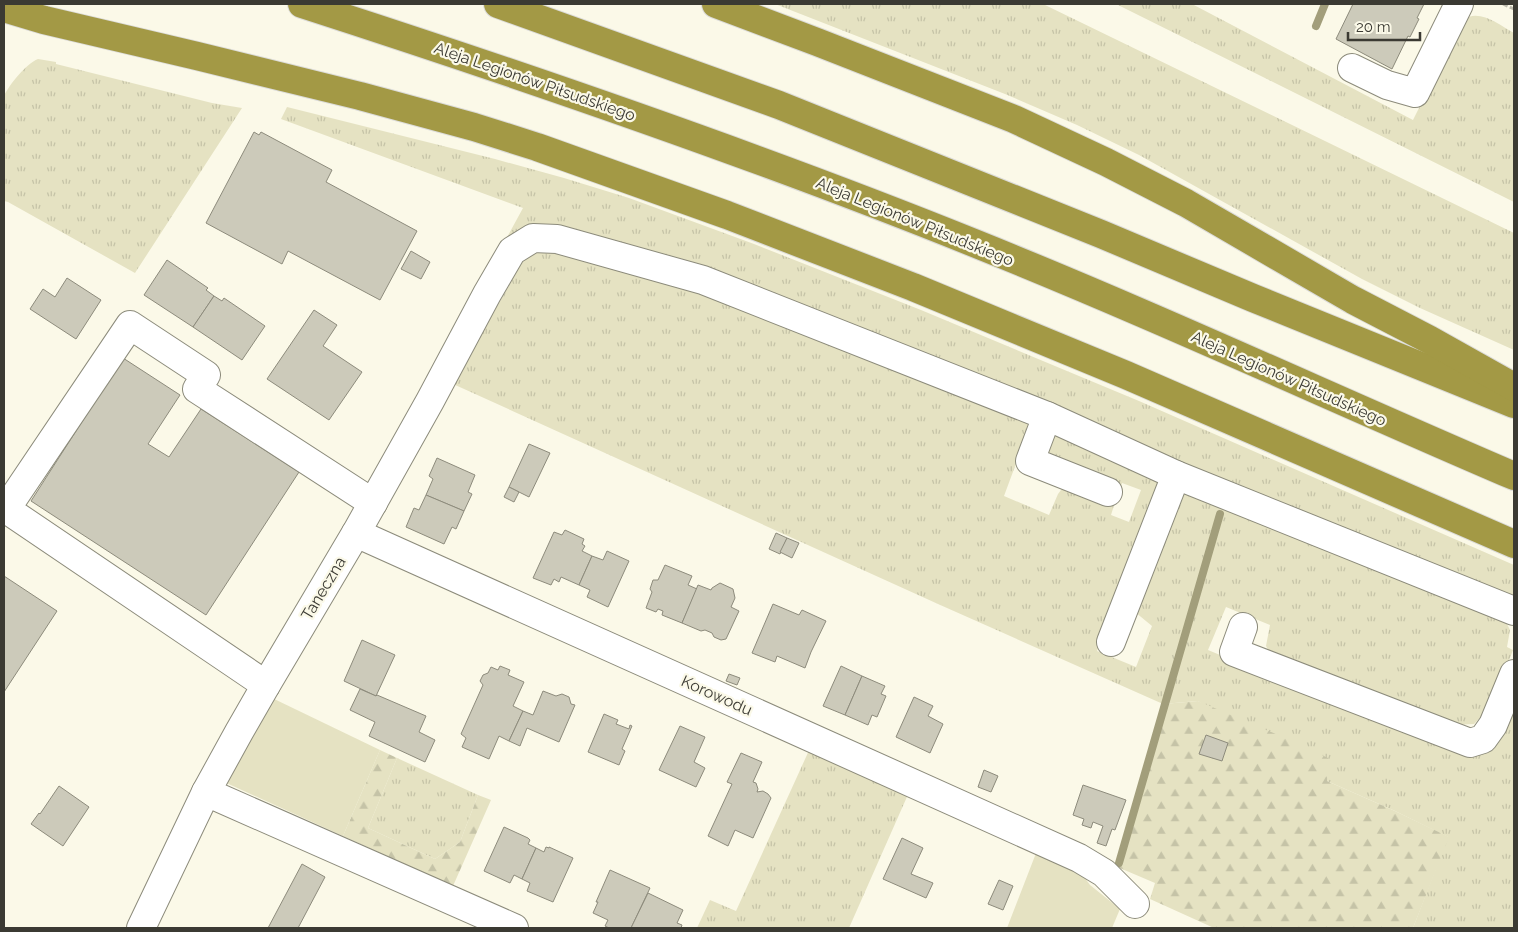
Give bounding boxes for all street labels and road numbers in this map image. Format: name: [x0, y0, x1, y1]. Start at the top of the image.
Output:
street label: Aleja Legionów Piłsudskiego: [432, 38, 638, 125]
street label: Aleja Legionów Piłsudskiego: [813, 173, 1016, 270]
street label: Aleja Legionów Piłsudskiego: [1188, 327, 1389, 430]
street label: Taneczna: [297, 553, 350, 623]
street label: Korowodu: [678, 671, 755, 720]

